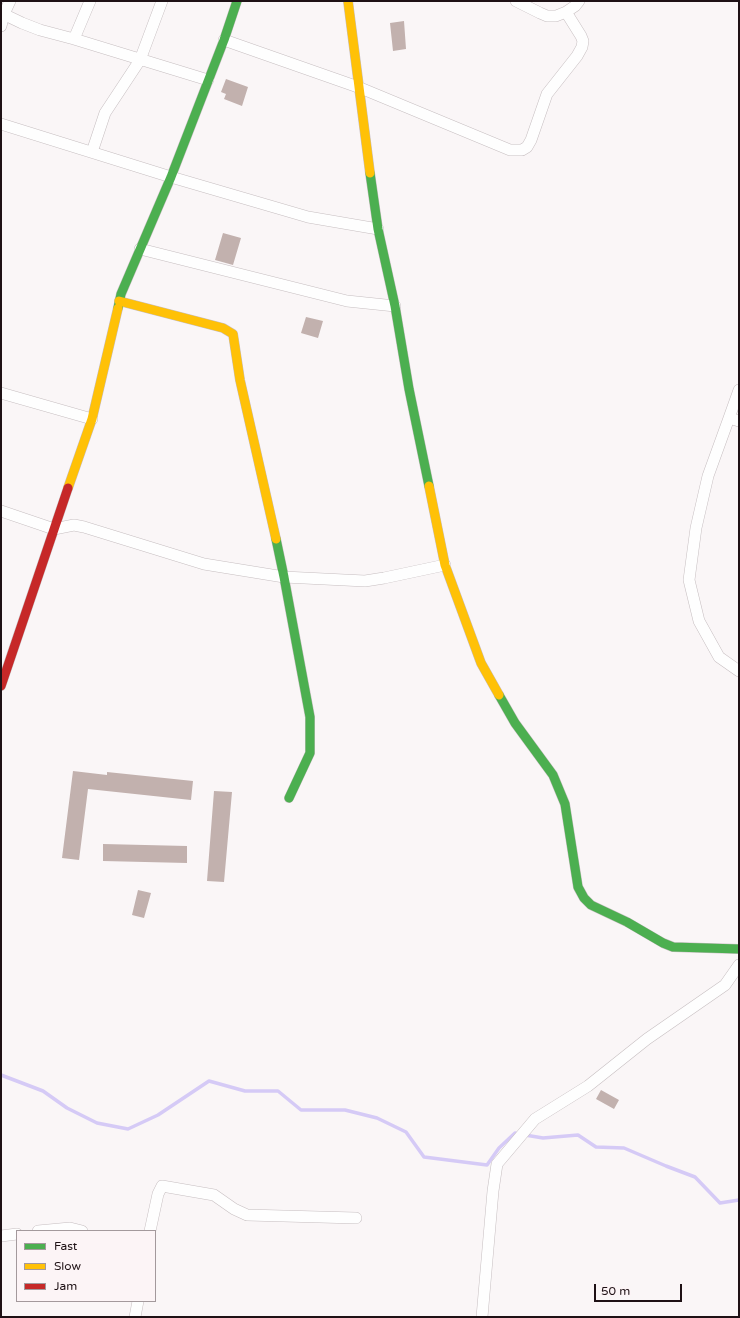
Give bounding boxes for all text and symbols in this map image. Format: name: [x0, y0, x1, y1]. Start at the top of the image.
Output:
legend: [16, 1230, 156, 1302]
text: Fast: [54, 1239, 77, 1253]
text: Slow: [54, 1259, 81, 1273]
scale bar: [596, 1276, 684, 1302]
text: Jam: [54, 1279, 77, 1293]
text: 50 m: [601, 1284, 630, 1298]

